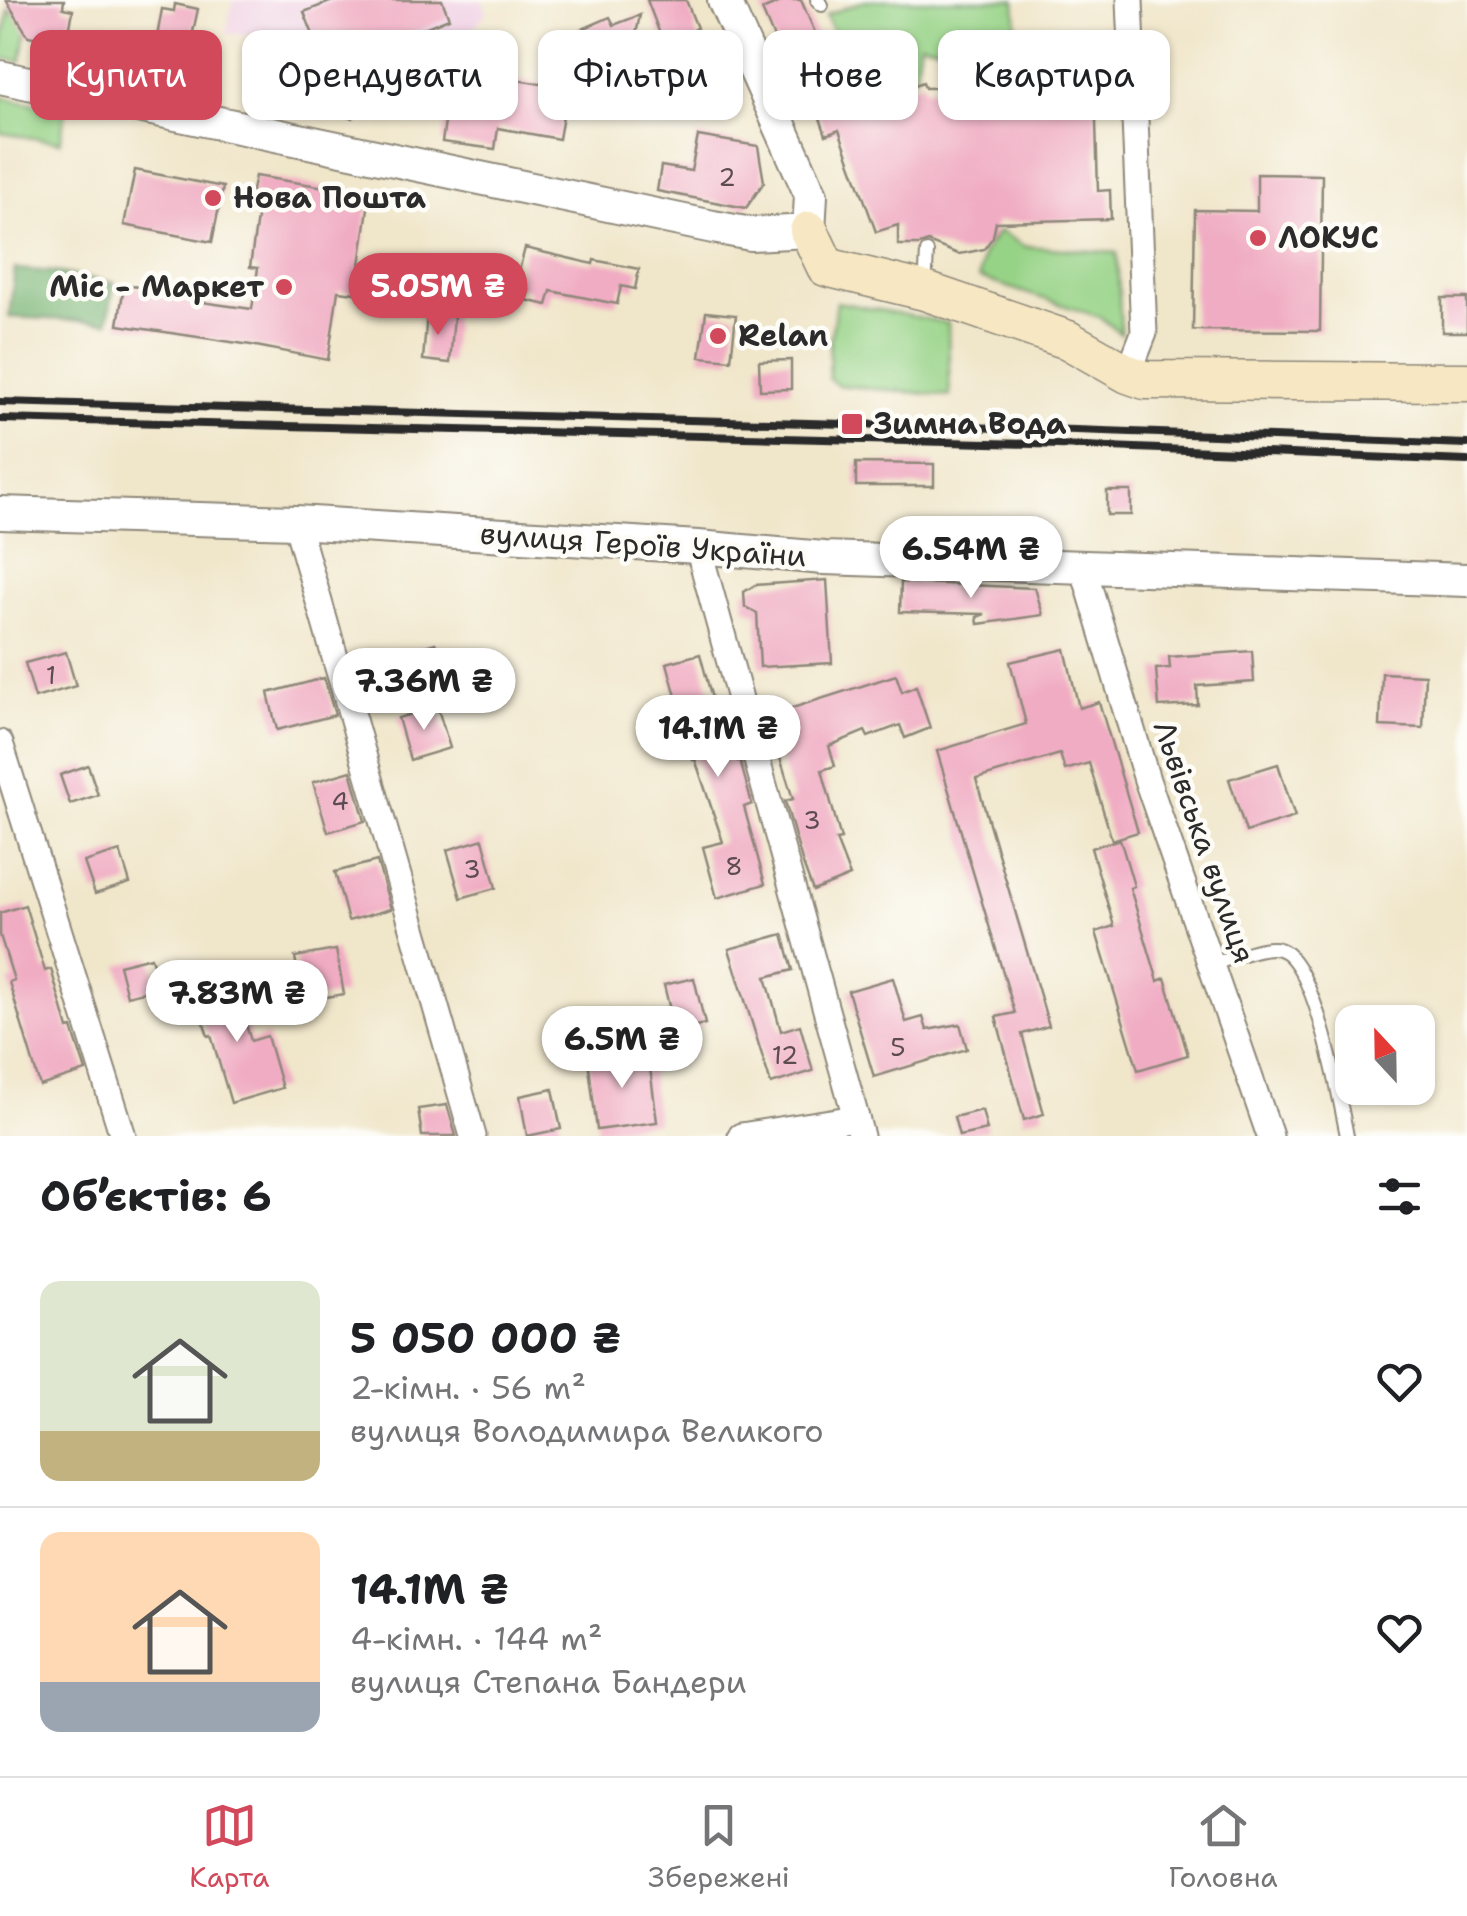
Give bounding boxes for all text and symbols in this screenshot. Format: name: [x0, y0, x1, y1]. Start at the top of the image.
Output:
chip: Купити: [30, 30, 222, 120]
chip: Орендувати: [242, 30, 518, 120]
chip: Фільтри: [538, 30, 743, 120]
chip: Нове: [763, 30, 918, 120]
chip: Квартира: [938, 30, 1170, 120]
house number: 2: [718, 160, 736, 194]
place label: Нова Пошта: [233, 177, 427, 218]
marker: Нова Пошта: [202, 187, 224, 209]
place label: ЛОКУС: [1278, 217, 1379, 258]
marker: ЛОКУС: [1247, 227, 1269, 249]
pin: 5.05M ₴: [346, 253, 530, 338]
text: 5.05M ₴: [370, 264, 506, 307]
place label: Міс - Маркет: [49, 266, 264, 307]
marker: Міс - Маркет: [273, 276, 295, 298]
place label: Relan: [738, 315, 828, 356]
marker: Relan: [707, 325, 729, 347]
place label: Зимна Вода: [874, 403, 1067, 444]
marker: Зимна Вода: [839, 411, 865, 437]
street label: вулиця Героїв України: [478, 513, 808, 576]
pin: 6.54M ₴: [879, 516, 1063, 601]
text: 6.54M ₴: [902, 527, 1040, 570]
pin: 7.36M ₴: [332, 648, 516, 733]
house number: 1: [46, 658, 56, 692]
text: 7.36M ₴: [355, 659, 493, 702]
pin: 14.1M ₴: [626, 695, 810, 780]
text: 14.1M ₴: [658, 706, 779, 749]
street label: Львівська вулиця: [1144, 715, 1265, 969]
house number: 4: [331, 784, 349, 818]
house number: 3: [803, 803, 821, 837]
house number: 8: [725, 849, 743, 883]
house number: 3: [463, 852, 481, 886]
pin: 7.83M ₴: [145, 960, 329, 1045]
text: 7.83M ₴: [168, 971, 306, 1014]
north arrow: [1335, 1005, 1435, 1105]
map controls: [1335, 1005, 1435, 1105]
pin: 6.5M ₴: [541, 1006, 703, 1091]
text: 6.5M ₴: [564, 1017, 680, 1060]
house number: 5: [890, 1030, 906, 1064]
house number: 12: [772, 1038, 798, 1072]
text: Об’єктів: 6: [40, 1168, 272, 1224]
icon: filters: [1372, 1169, 1427, 1224]
text: 5 050 000 ₴: [350, 1310, 621, 1366]
icon: home: [120, 1321, 240, 1441]
icon: heart: [1372, 1354, 1427, 1409]
text: 2-кімн. · 56 m²: [350, 1366, 586, 1409]
text: вулиця Володимира Великого: [350, 1409, 824, 1452]
text: 14.1M ₴: [350, 1561, 509, 1617]
icon: home: [120, 1572, 240, 1692]
icon: heart: [1372, 1605, 1427, 1660]
text: 4-кімн. · 144 m²: [350, 1617, 602, 1660]
text: вулиця Степана Бандери: [350, 1660, 747, 1703]
tab: Карта: [189, 1798, 269, 1896]
tab: Збережені: [648, 1798, 790, 1896]
tab: Головна: [1168, 1798, 1278, 1896]

